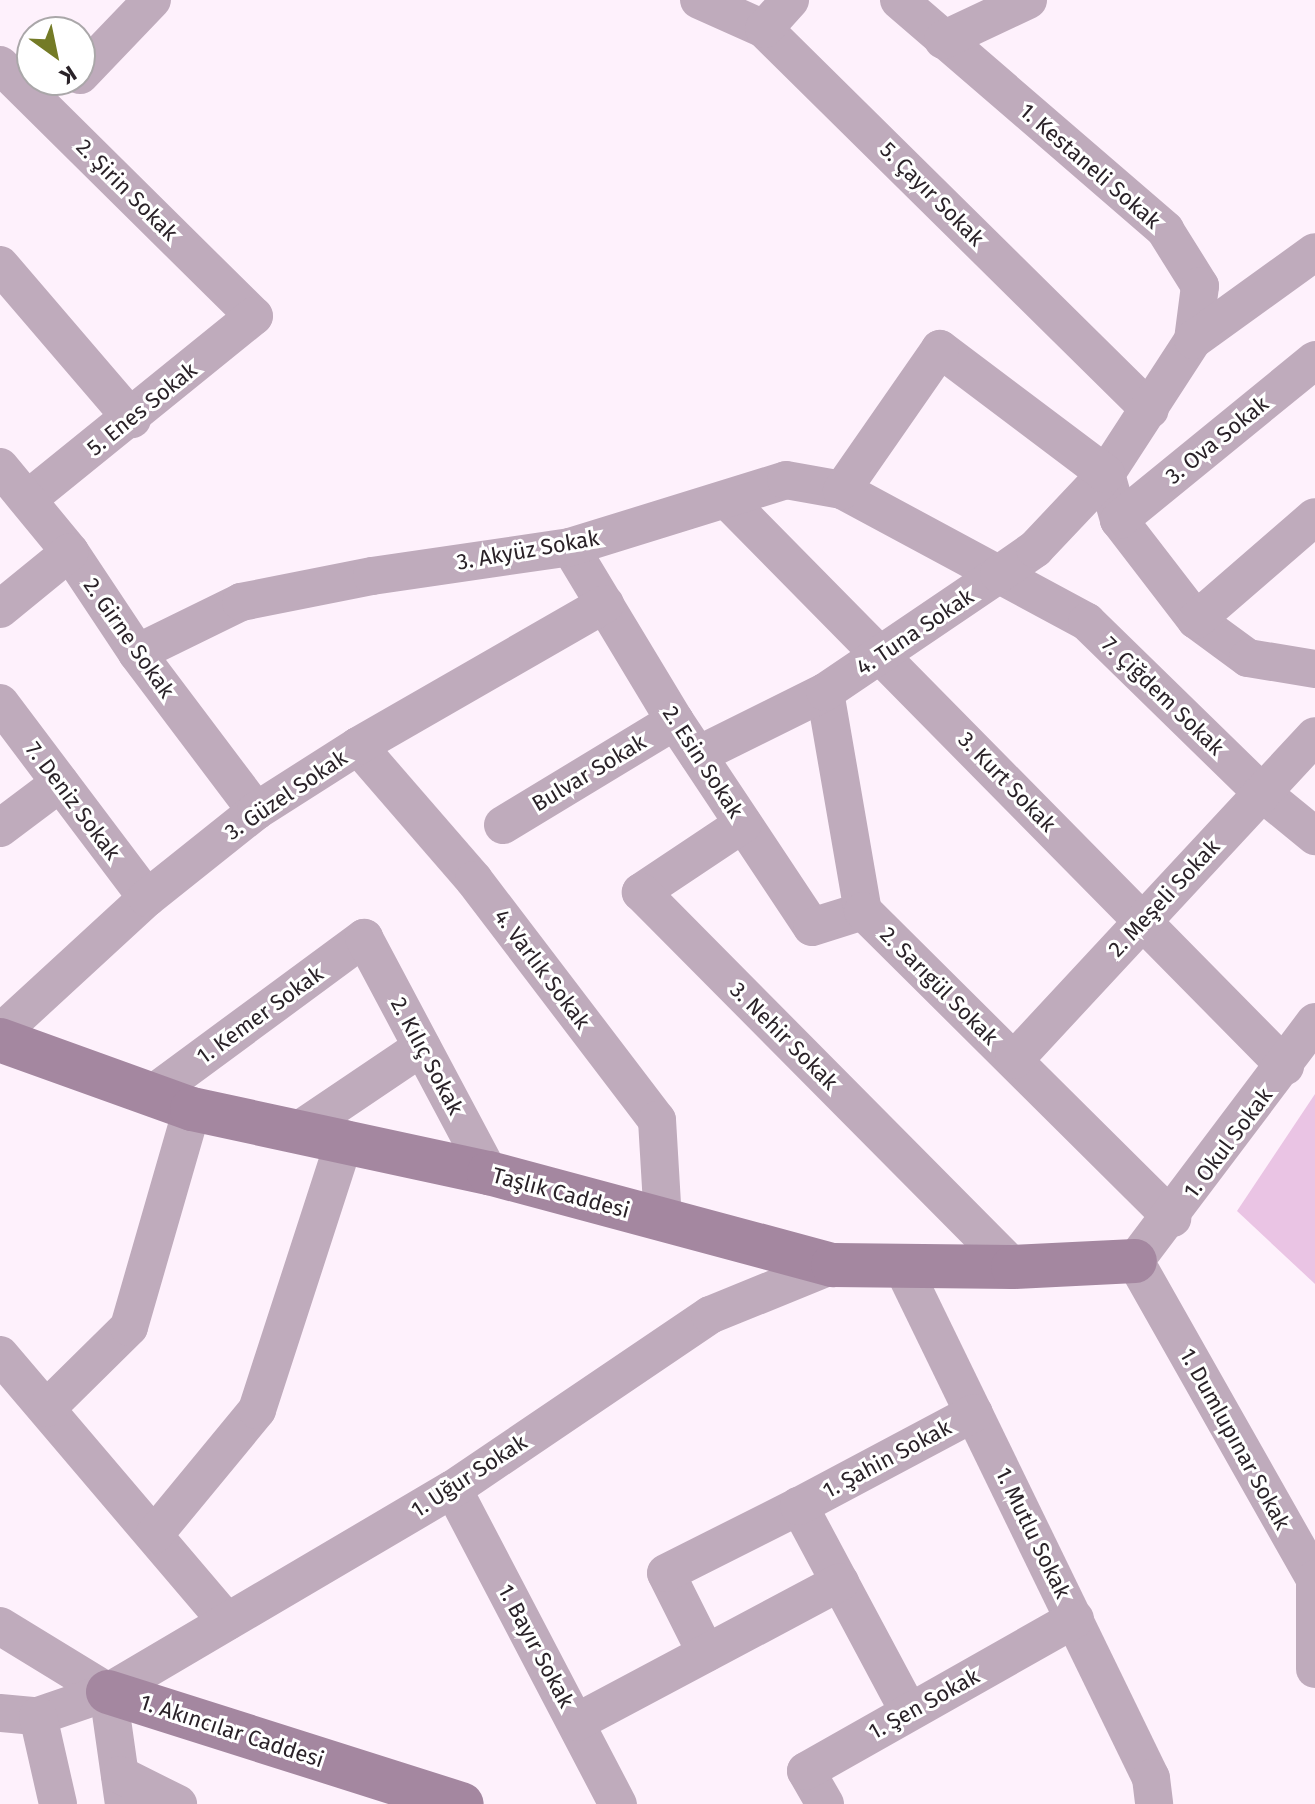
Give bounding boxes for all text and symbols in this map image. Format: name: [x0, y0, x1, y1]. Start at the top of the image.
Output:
north arrow: [16, 16, 96, 96]
text: K: [55, 60, 81, 90]
street label: 1. Kestaneli Sokak: [1014, 98, 1166, 234]
street label: 2. Şirin Sokak: [71, 134, 183, 246]
street label: 5. Çayır Sokak: [875, 137, 989, 251]
street label: 5. Enes Sokak: [82, 357, 202, 461]
street label: 3. Ova Sokak: [1160, 391, 1274, 489]
street label: 3. Akyüz Sokak: [455, 524, 601, 576]
street label: 2. Girne Sokak: [78, 573, 180, 703]
street label: 4. Tuna Sokak: [851, 583, 979, 681]
street label: 7. Çiğdem Sokak: [1097, 631, 1229, 761]
street label: 2. Esin Sokak: [657, 701, 749, 823]
street label: 3. Kurt Sokak: [953, 726, 1061, 838]
street label: Bulvar Sokak: [527, 729, 651, 817]
street label: 7. Deniz Sokak: [20, 737, 126, 865]
street label: 3. Güzel Sokak: [220, 744, 352, 846]
street label: 2. Meşeli Sokak: [1103, 834, 1225, 962]
street label: 4. Varlık Sokak: [488, 904, 596, 1034]
street label: 2. Sarıgül Sokak: [875, 922, 1003, 1050]
street label: 1. Kemer Sokak: [192, 960, 328, 1070]
street label: 3. Nehir Sokak: [725, 977, 843, 1095]
street label: 2. Kılıç Sokak: [385, 993, 469, 1119]
street label: 1. Okul Sokak: [1178, 1083, 1278, 1203]
street label: Taşlık Caddesi: [490, 1162, 632, 1224]
street label: 1. Dumlupınar Sokak: [1174, 1344, 1296, 1534]
street label: 1. Şahin Sokak: [818, 1414, 956, 1504]
street label: 1. Uğur Sokak: [406, 1429, 532, 1523]
street label: 1. Mutlu Sokak: [990, 1463, 1076, 1603]
street label: 1. Bayır Sokak: [492, 1580, 580, 1712]
street label: 1. Şen Sokak: [864, 1663, 984, 1745]
street label: 1. Akıncılar Caddesi: [137, 1689, 327, 1773]

